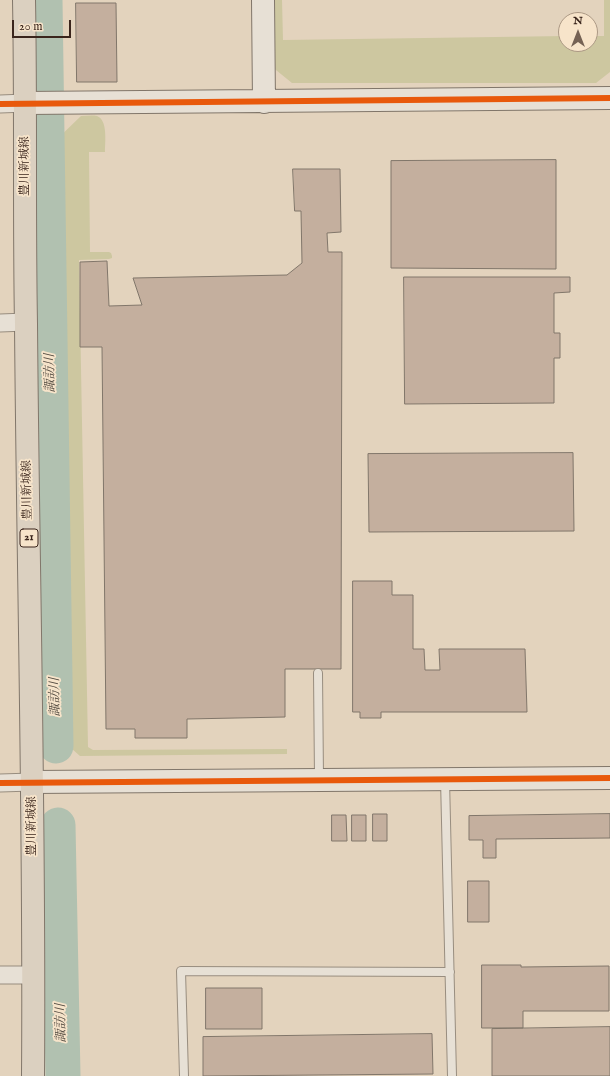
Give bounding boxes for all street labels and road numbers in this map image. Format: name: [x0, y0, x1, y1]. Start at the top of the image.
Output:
street label: 豊川新城線: [19, 136, 33, 196]
street label: 豊川新城線: [20, 460, 36, 520]
road number: 21: [20, 529, 38, 547]
street label: 豊川新城線: [26, 796, 40, 856]

